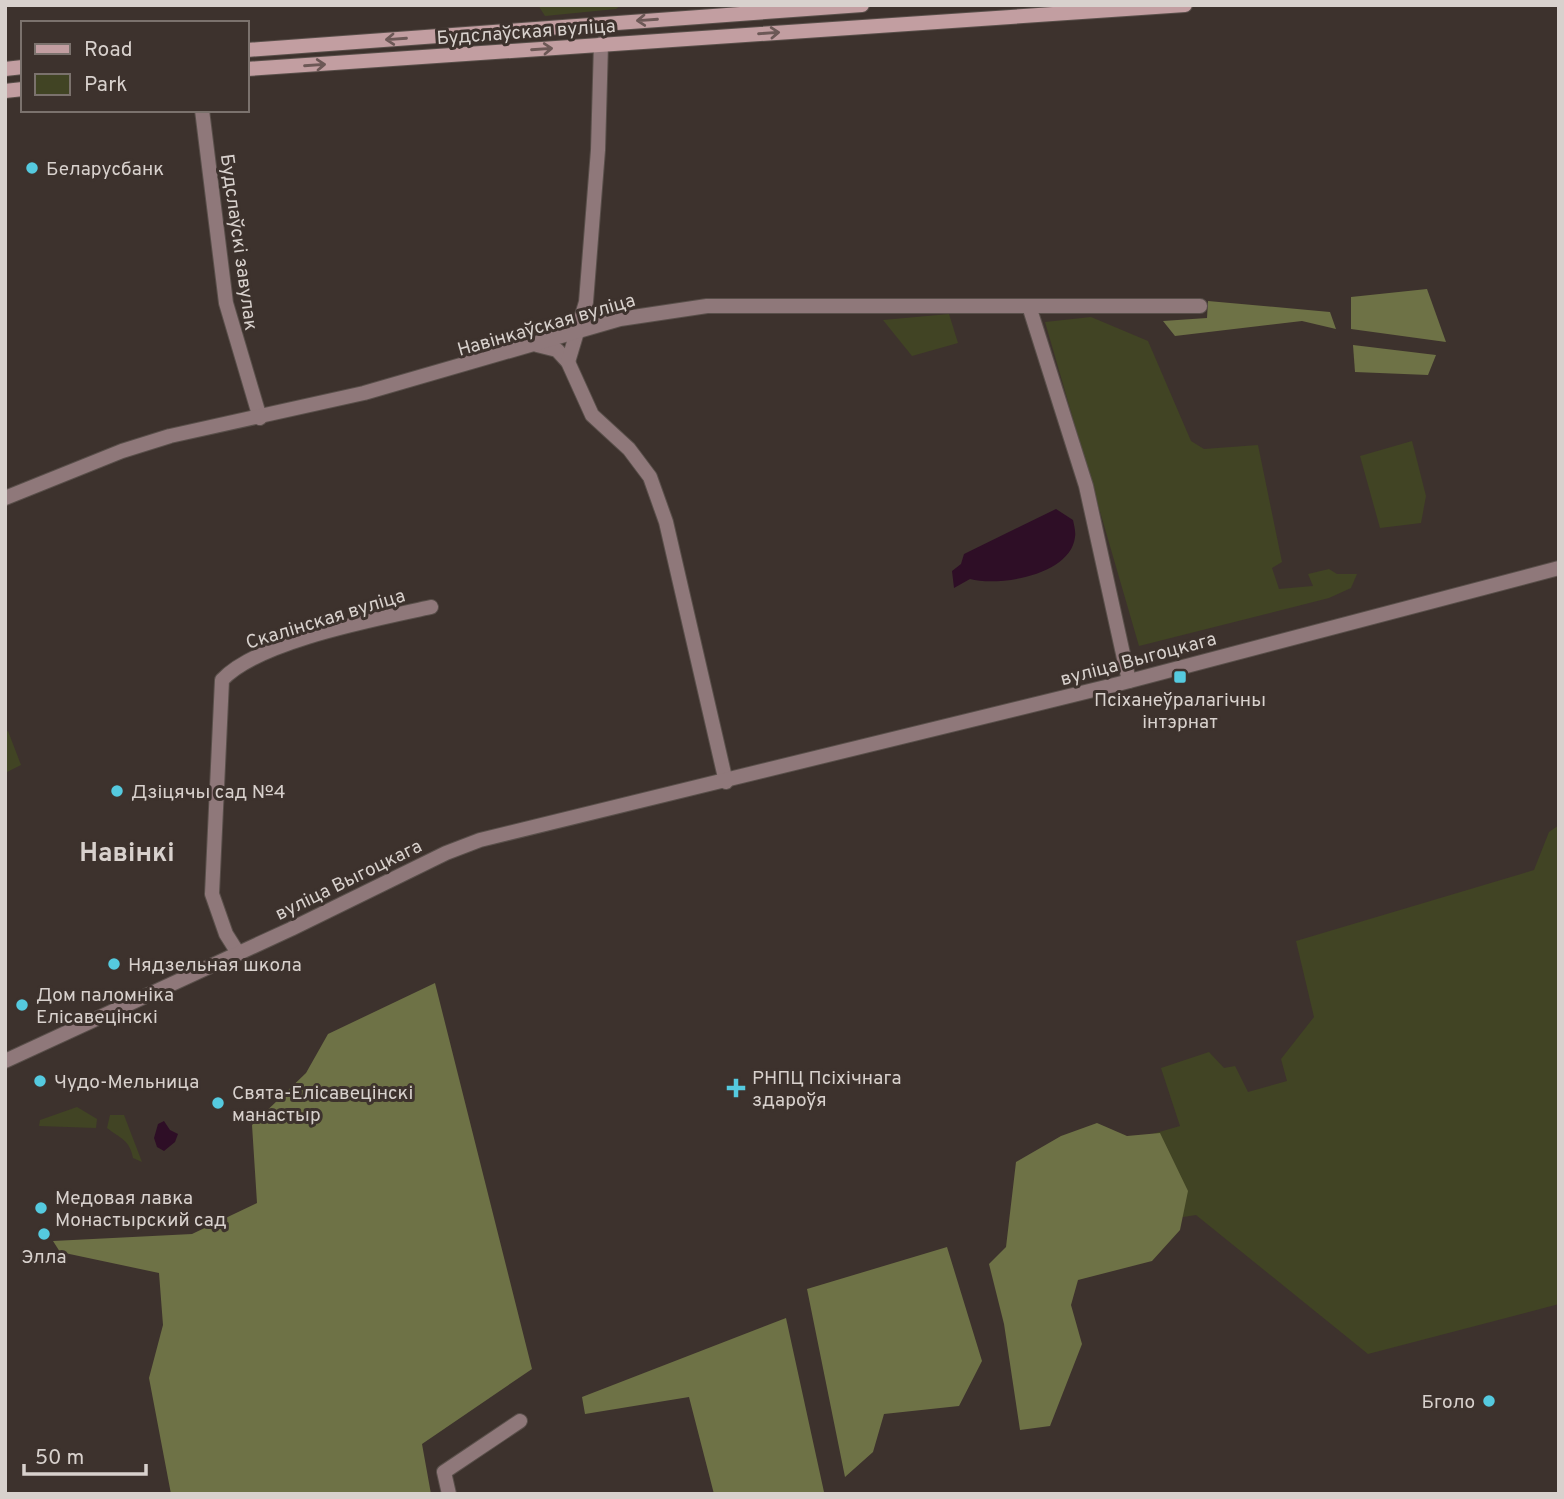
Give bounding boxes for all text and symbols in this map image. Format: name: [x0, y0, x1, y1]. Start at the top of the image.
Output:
one-way arrow: [637, 14, 659, 27]
street label: Будслаўская вуліца: [436, 15, 616, 51]
legend: [21, 21, 248, 112]
one-way arrow: [757, 27, 780, 40]
one-way arrow: [385, 33, 408, 46]
text: Road: [84, 37, 133, 64]
one-way arrow: [530, 42, 553, 55]
one-way arrow: [303, 58, 326, 71]
text: Park: [84, 72, 127, 99]
street label: Будслаўскі завулак: [214, 152, 262, 332]
place label: Беларусбанк: [46, 158, 164, 182]
marker: Беларусбанк: [24, 160, 40, 176]
street label: Навінкаўская вуліца: [455, 289, 638, 363]
street label: Скалінская вуліца: [243, 584, 408, 656]
street label: вуліца Выгоцкага: [1058, 628, 1219, 692]
marker: Псіханеўралагічны інтэрнат: [1172, 669, 1188, 685]
place label: Псіханеўралагічны інтэрнат: [1094, 689, 1266, 735]
place label: Дзіцячы сад №4: [131, 781, 286, 805]
marker: Дзіцячы сад №4: [109, 783, 125, 799]
street label: вуліца Выгоцкага: [271, 835, 426, 927]
district label: Навінкі: [79, 838, 175, 871]
place label: Нядзельная школа: [128, 954, 302, 978]
marker: Нядзельная школа: [106, 956, 122, 972]
place label: Дом паломніка Елісавецінскі: [36, 984, 174, 1030]
marker: Дом паломніка Елісавецінскі: [14, 997, 30, 1013]
place label: РНПЦ Псіхічнага здароўя: [752, 1067, 901, 1113]
place label: Чудо-Мельница: [54, 1071, 199, 1095]
marker: Чудо-Мельница: [32, 1073, 48, 1089]
marker: РНПЦ Псіхічнага здароўя: [726, 1078, 746, 1098]
place label: Свята-Елісавецінскі манастыр: [232, 1082, 413, 1128]
marker: Свята-Елісавецінскі манастыр: [210, 1095, 226, 1111]
place label: Медовая лавка Монастырский сад: [55, 1187, 227, 1233]
marker: Медовая лавка Монастырский сад: [33, 1200, 49, 1216]
marker: Элла: [36, 1226, 52, 1242]
place label: Элла: [21, 1246, 67, 1270]
place label: Бголо: [1421, 1391, 1475, 1415]
marker: Бголо: [1481, 1393, 1497, 1409]
scale bar: [24, 1432, 147, 1476]
text: 50 m: [35, 1445, 84, 1472]

